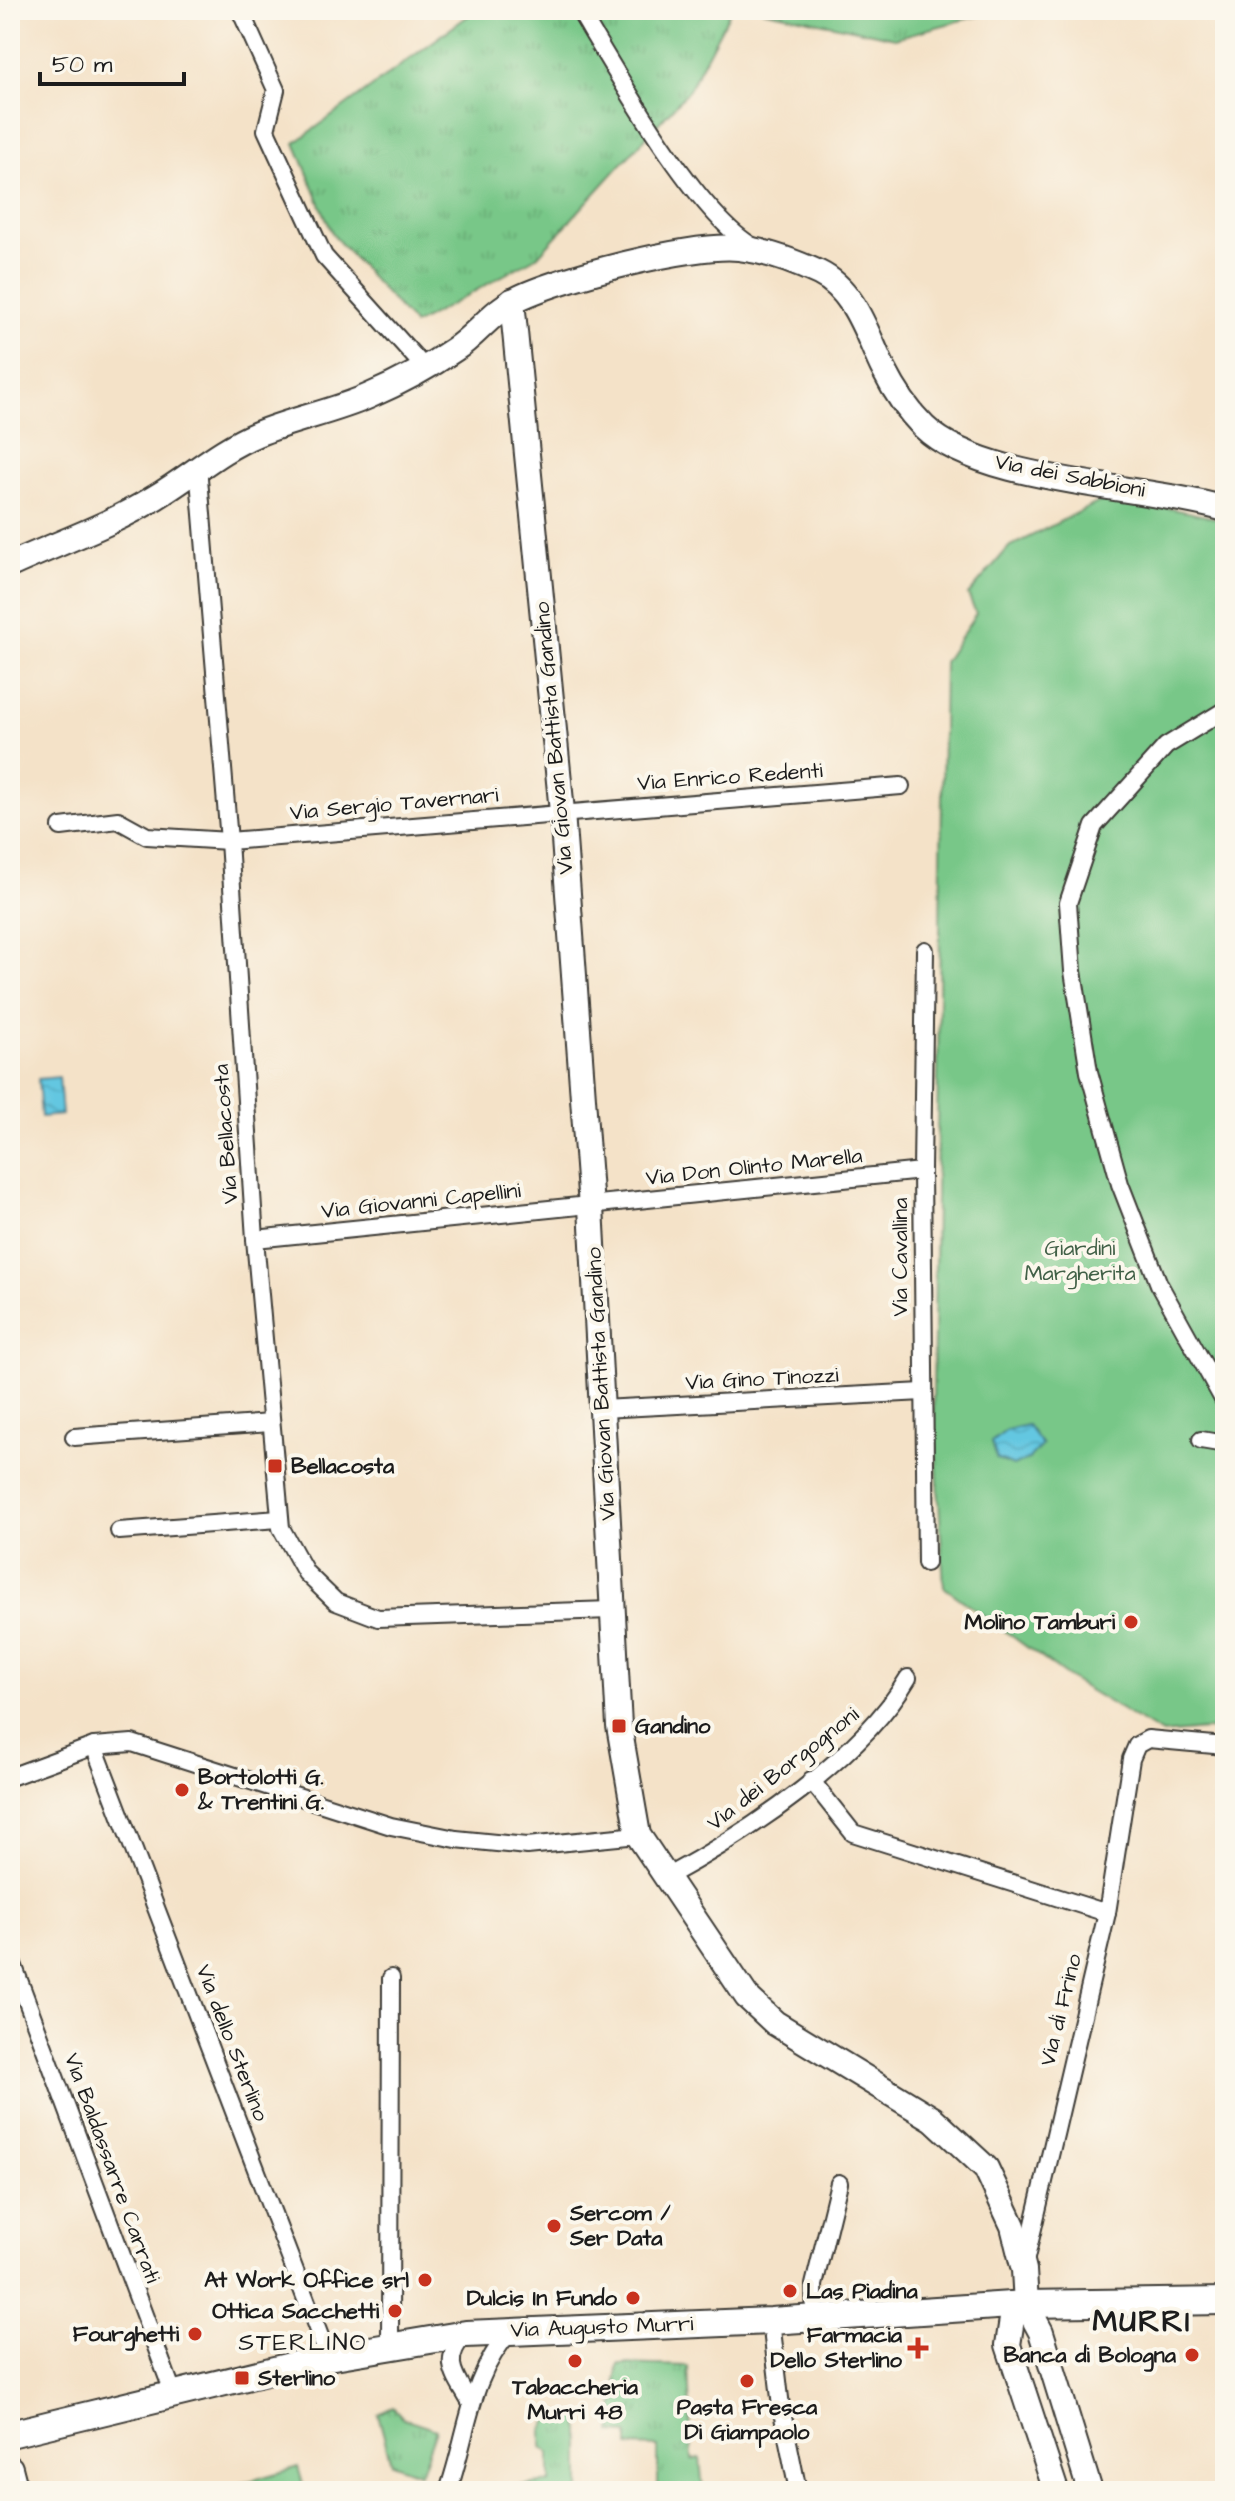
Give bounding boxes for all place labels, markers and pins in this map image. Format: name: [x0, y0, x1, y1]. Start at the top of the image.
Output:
place label: Bellacosta: [291, 1451, 395, 1482]
marker: Bellacosta: [266, 1457, 284, 1475]
place label: Molino Tamburi: [964, 1607, 1116, 1638]
marker: Molino Tamburi: [1122, 1613, 1140, 1631]
place label: Gandino: [635, 1711, 711, 1742]
marker: Gandino: [610, 1717, 628, 1735]
place label: Bortolotti G. & Trentini G.: [197, 1762, 324, 1818]
marker: Bortolotti G. & Trentini G.: [173, 1781, 191, 1799]
place label: Sercom / Ser Data: [569, 2198, 670, 2254]
marker: Sercom / Ser Data: [545, 2217, 563, 2235]
place label: At Work Office srl: [204, 2265, 410, 2296]
marker: At Work Office srl: [416, 2271, 434, 2289]
place label: Las Piadina: [806, 2276, 918, 2307]
marker: Las Piadina: [781, 2282, 799, 2300]
place label: Dulcis In Fundo: [467, 2283, 618, 2314]
marker: Dulcis In Fundo: [624, 2289, 642, 2307]
place label: Ottica Sacchetti: [212, 2296, 380, 2327]
marker: Ottica Sacchetti: [386, 2302, 404, 2320]
place label: Fourghetti: [73, 2319, 180, 2351]
place label: Farmacia Dello Sterlino: [770, 2320, 903, 2376]
marker: Fourghetti: [186, 2325, 204, 2343]
marker: Farmacia Dello Sterlino: [909, 2339, 927, 2357]
place label: Banca di Bologna: [1003, 2340, 1177, 2372]
marker: Banca di Bologna: [1183, 2346, 1201, 2364]
marker: Tabaccheria Murri 48: [566, 2352, 584, 2370]
place label: Sterlino: [257, 2363, 336, 2394]
marker: Sterlino: [233, 2369, 251, 2387]
place label: Tabaccheria Murri 48: [511, 2372, 639, 2428]
marker: Pasta Fresca Di Giampaolo: [738, 2372, 756, 2390]
place label: Pasta Fresca Di Giampaolo: [677, 2392, 818, 2448]

